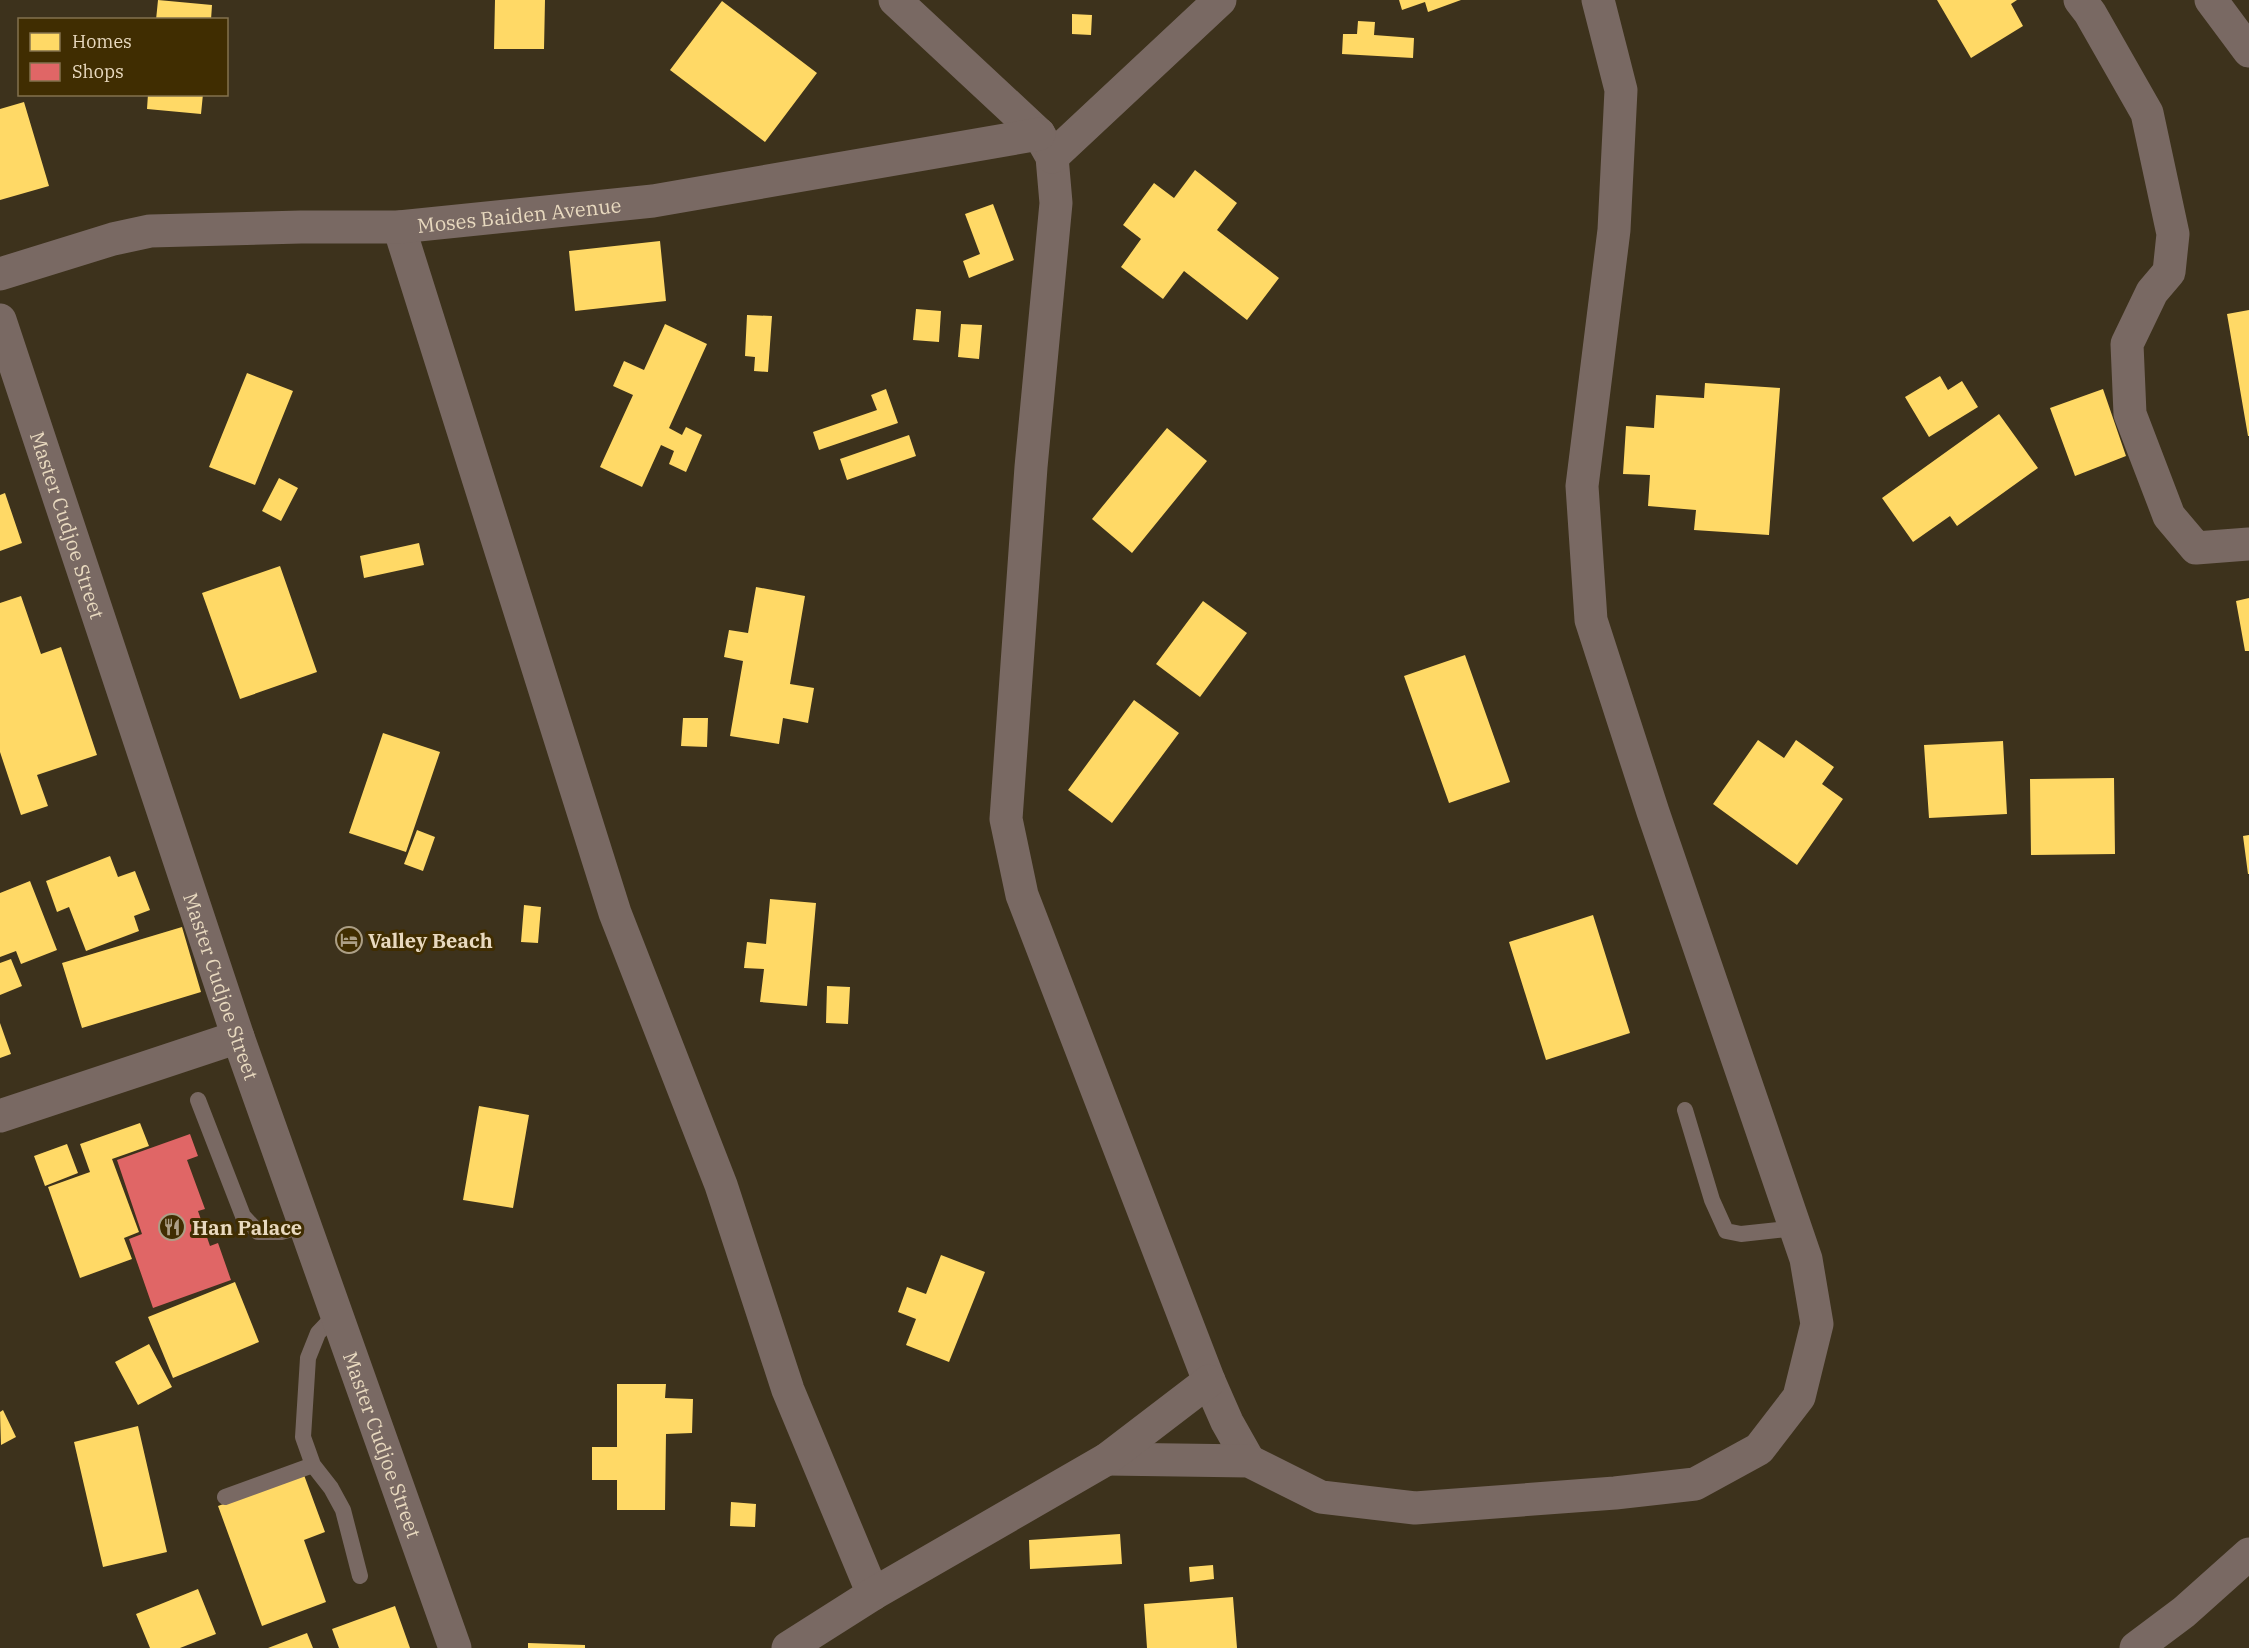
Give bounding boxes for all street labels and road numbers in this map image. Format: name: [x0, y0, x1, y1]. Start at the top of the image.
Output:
street label: Moses Baiden Avenue: [416, 191, 622, 239]
street label: Master Cudjoe Street: [24, 428, 112, 622]
street label: Master Cudjoe Street: [177, 889, 266, 1083]
street label: Master Cudjoe Street: [337, 1348, 428, 1541]

